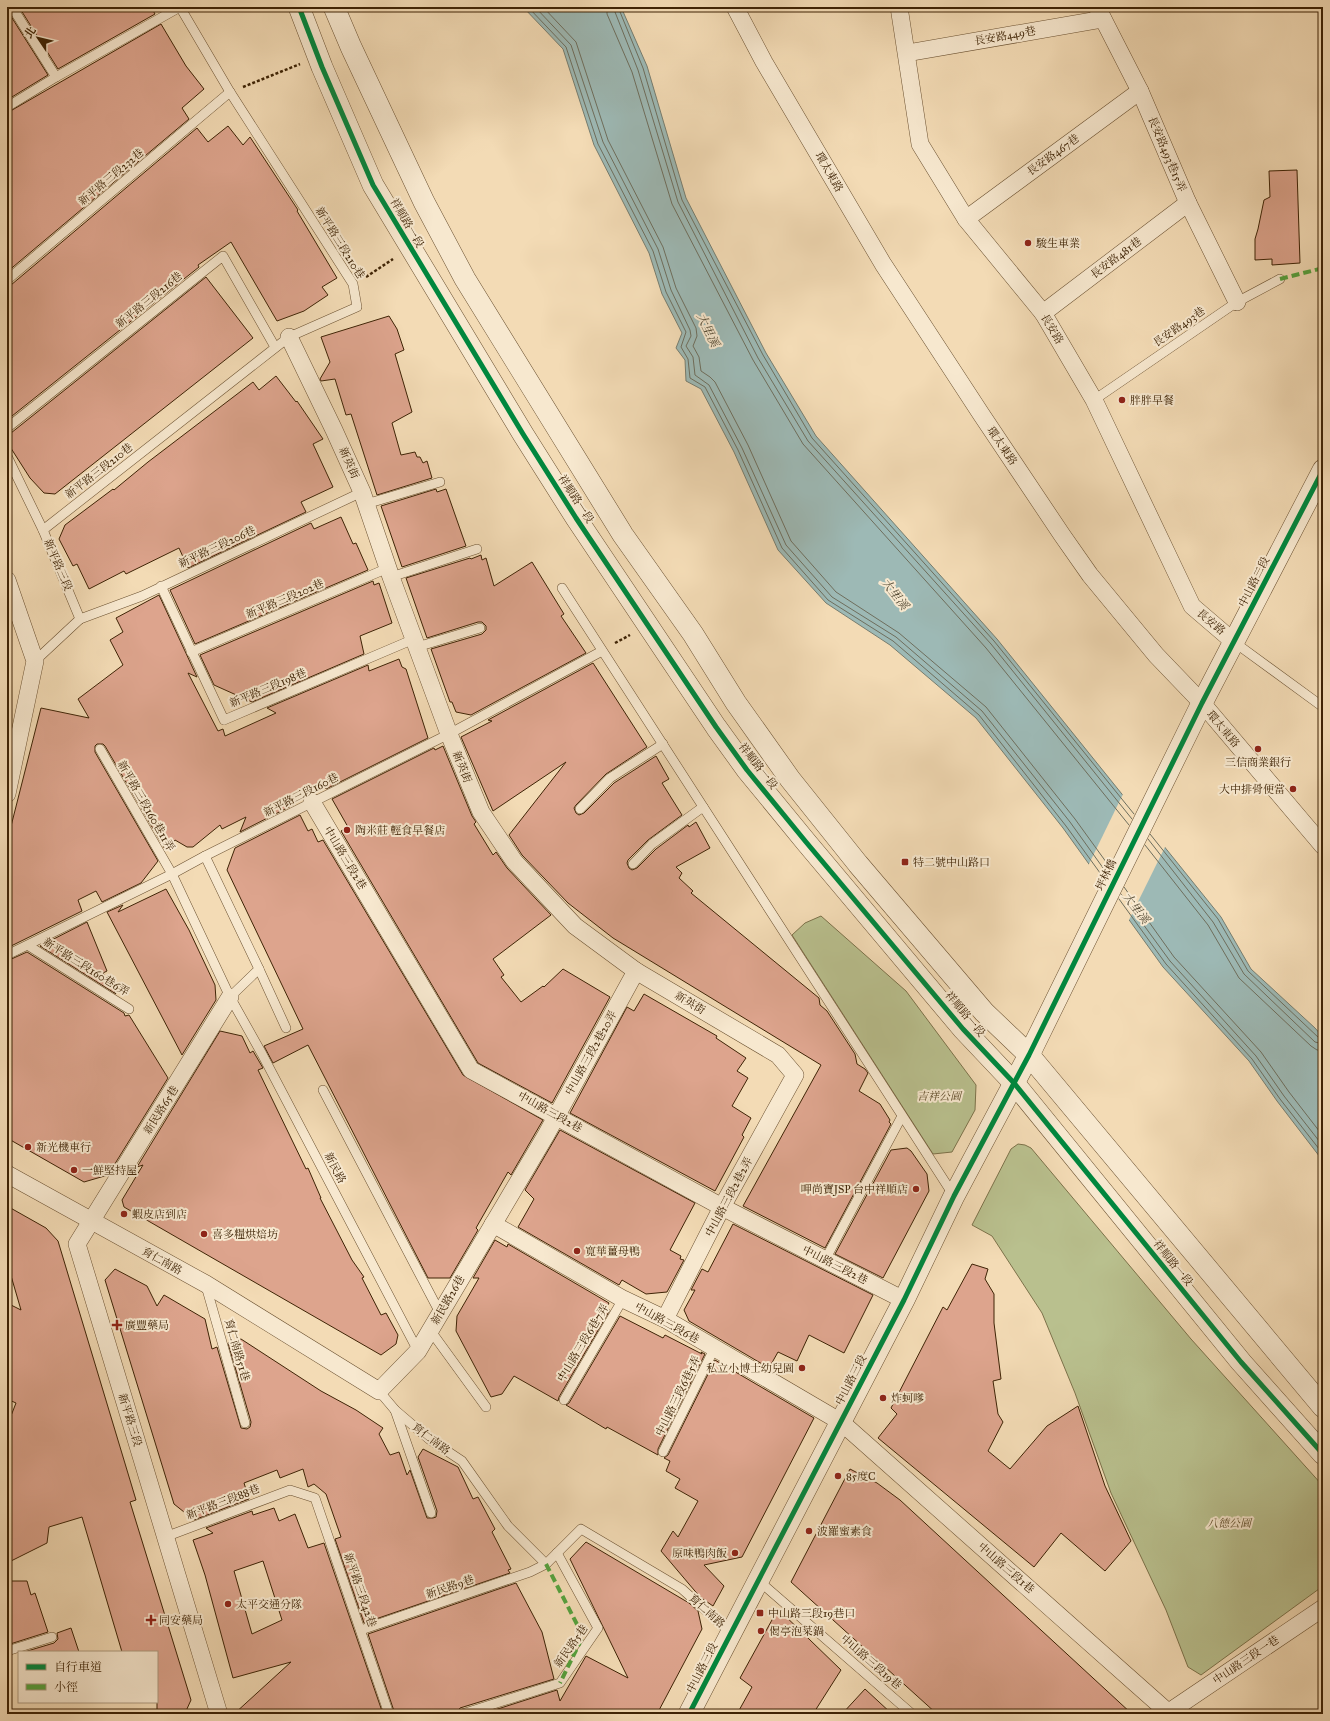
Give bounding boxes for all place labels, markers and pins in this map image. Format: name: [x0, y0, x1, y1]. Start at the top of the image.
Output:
place label: 駿生車業: [1036, 237, 1080, 250]
marker: 駿生車業: [1023, 238, 1033, 248]
place label: 胖胖早餐: [1130, 394, 1174, 407]
marker: 胖胖早餐: [1117, 395, 1127, 405]
marker: 三信商業銀行: [1253, 744, 1263, 754]
place label: 三信商業銀行: [1225, 756, 1291, 769]
place label: 大中排骨便當: [1219, 783, 1285, 796]
marker: 大中排骨便當: [1288, 784, 1298, 794]
place label: 陶米莊 輕食早餐店: [355, 824, 445, 837]
marker: 陶米莊 輕食早餐店: [342, 825, 352, 835]
place label: 特二號中山路口: [913, 856, 990, 869]
marker: 特二號中山路口: [900, 857, 910, 867]
place label: 新光機車行: [36, 1141, 91, 1154]
marker: 新光機車行: [23, 1142, 33, 1152]
place label: 一鮮堅持屋: [82, 1164, 137, 1177]
marker: 一鮮堅持屋: [69, 1165, 79, 1175]
place label: 呷尚寶JSP 台中祥順店: [801, 1183, 908, 1197]
marker: 呷尚寶JSP 台中祥順店: [911, 1184, 921, 1194]
place label: 蝦皮店到店: [132, 1208, 187, 1221]
marker: 蝦皮店到店: [119, 1209, 129, 1219]
place label: 喜多糧烘焙坊: [212, 1228, 278, 1241]
marker: 喜多糧烘焙坊: [199, 1229, 209, 1239]
place label: 寬華薑母鴨: [585, 1245, 640, 1258]
marker: 寬華薑母鴨: [572, 1246, 582, 1256]
place label: 廣豐藥局: [125, 1319, 169, 1332]
marker: 廣豐藥局: [112, 1320, 122, 1330]
place label: 私立小博士幼兒園: [706, 1362, 794, 1375]
marker: 私立小博士幼兒園: [797, 1363, 807, 1373]
place label: 炸蚵嗲: [891, 1392, 924, 1405]
marker: 炸蚵嗲: [878, 1393, 888, 1403]
place label: 85度C: [846, 1470, 875, 1483]
marker: 85度C: [833, 1471, 843, 1481]
place label: 波羅蜜素食: [817, 1525, 872, 1538]
marker: 波羅蜜素食: [804, 1526, 814, 1536]
place label: 原味鴨肉飯: [672, 1547, 727, 1560]
marker: 原味鴨肉飯: [730, 1548, 740, 1558]
place label: 太平交通分隊: [236, 1598, 302, 1611]
marker: 太平交通分隊: [223, 1599, 233, 1609]
place label: 中山路三段19巷口: [768, 1607, 855, 1620]
marker: 中山路三段19巷口: [755, 1608, 765, 1618]
place label: 同安藥局: [159, 1614, 203, 1627]
marker: 同安藥局: [146, 1615, 156, 1625]
place label: 偈亭泡菜鍋: [769, 1625, 824, 1638]
marker: 偈亭泡菜鍋: [756, 1626, 766, 1636]

